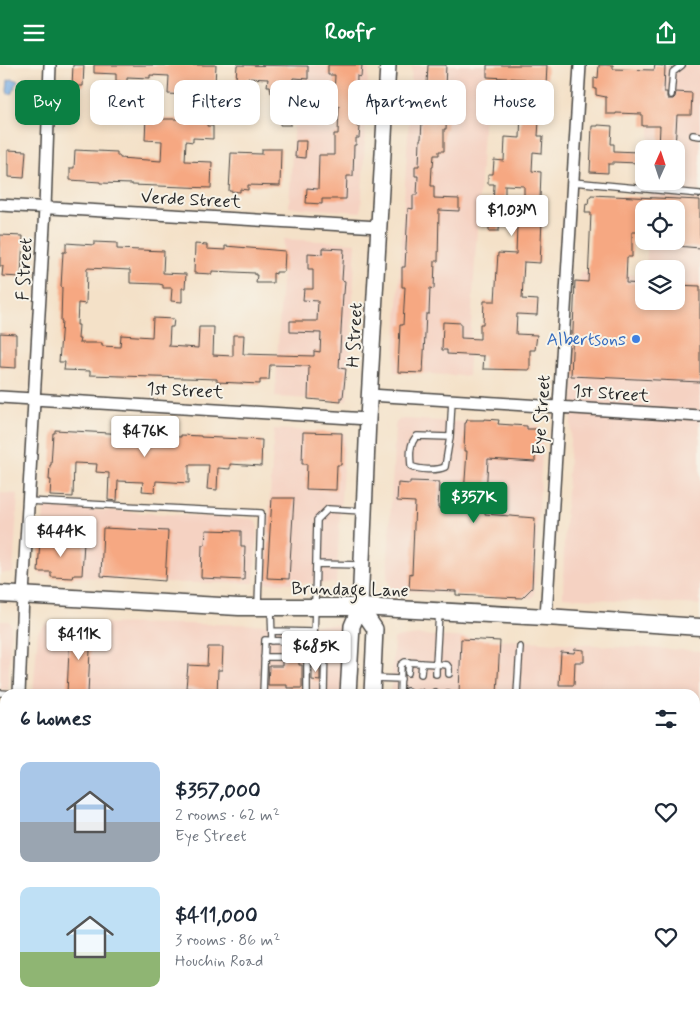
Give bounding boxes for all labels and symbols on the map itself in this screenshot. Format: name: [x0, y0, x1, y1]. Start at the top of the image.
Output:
north arrow: [635, 140, 685, 190]
street label: Verde Street: [140, 185, 242, 215]
pin: $1.03M: [471, 195, 553, 237]
street label: F Street: [11, 237, 39, 301]
street label: H Street: [341, 302, 369, 368]
place label: Albertsons: [547, 328, 626, 352]
marker: Albertsons: [630, 333, 642, 345]
street label: Eye Street: [527, 374, 557, 456]
street label: 1st Street: [146, 377, 224, 405]
street label: 1st Street: [572, 379, 651, 409]
pin: $476K: [110, 415, 180, 458]
pin: $357K: [439, 481, 509, 524]
pin: $444K: [26, 515, 96, 558]
street label: Brundage Lane: [291, 577, 409, 605]
pin: $411K: [44, 619, 114, 661]
pin: $685K: [281, 631, 351, 673]

